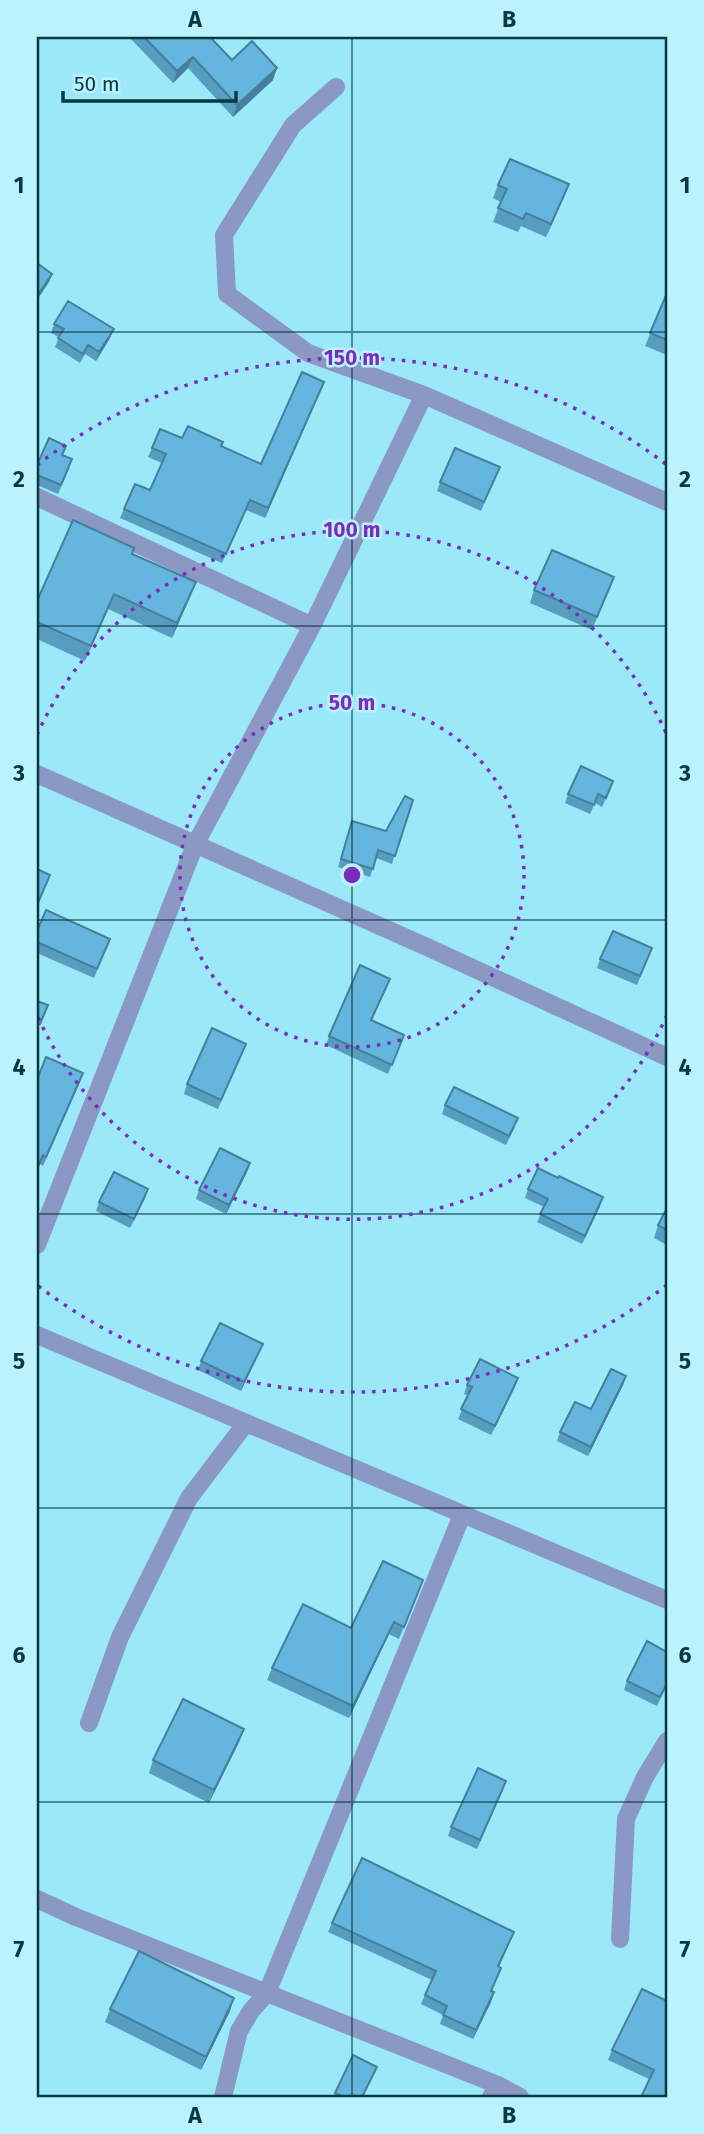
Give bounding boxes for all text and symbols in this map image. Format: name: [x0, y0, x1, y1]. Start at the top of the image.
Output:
text: A: [187, 5, 202, 33]
text: B: [502, 5, 516, 33]
scale bar: [63, 60, 236, 104]
text: 50 m: [74, 71, 120, 97]
text: 1: [14, 171, 24, 199]
text: 1: [680, 171, 690, 199]
text: 150 m: [324, 345, 380, 371]
text: 2: [13, 465, 25, 493]
text: 2: [679, 465, 691, 493]
text: 100 m: [323, 517, 381, 543]
text: 50 m: [329, 690, 375, 716]
text: 3: [12, 759, 25, 787]
text: 3: [678, 759, 691, 787]
centre of rings: [340, 863, 364, 887]
text: 4: [13, 1053, 26, 1081]
text: 4: [679, 1053, 692, 1081]
text: 5: [13, 1347, 25, 1375]
text: 5: [679, 1347, 691, 1375]
text: 6: [13, 1641, 26, 1669]
text: 6: [679, 1641, 692, 1669]
text: 7: [14, 1935, 25, 1963]
text: 7: [680, 1935, 691, 1963]
text: A: [187, 2101, 202, 2129]
text: B: [502, 2101, 516, 2129]

